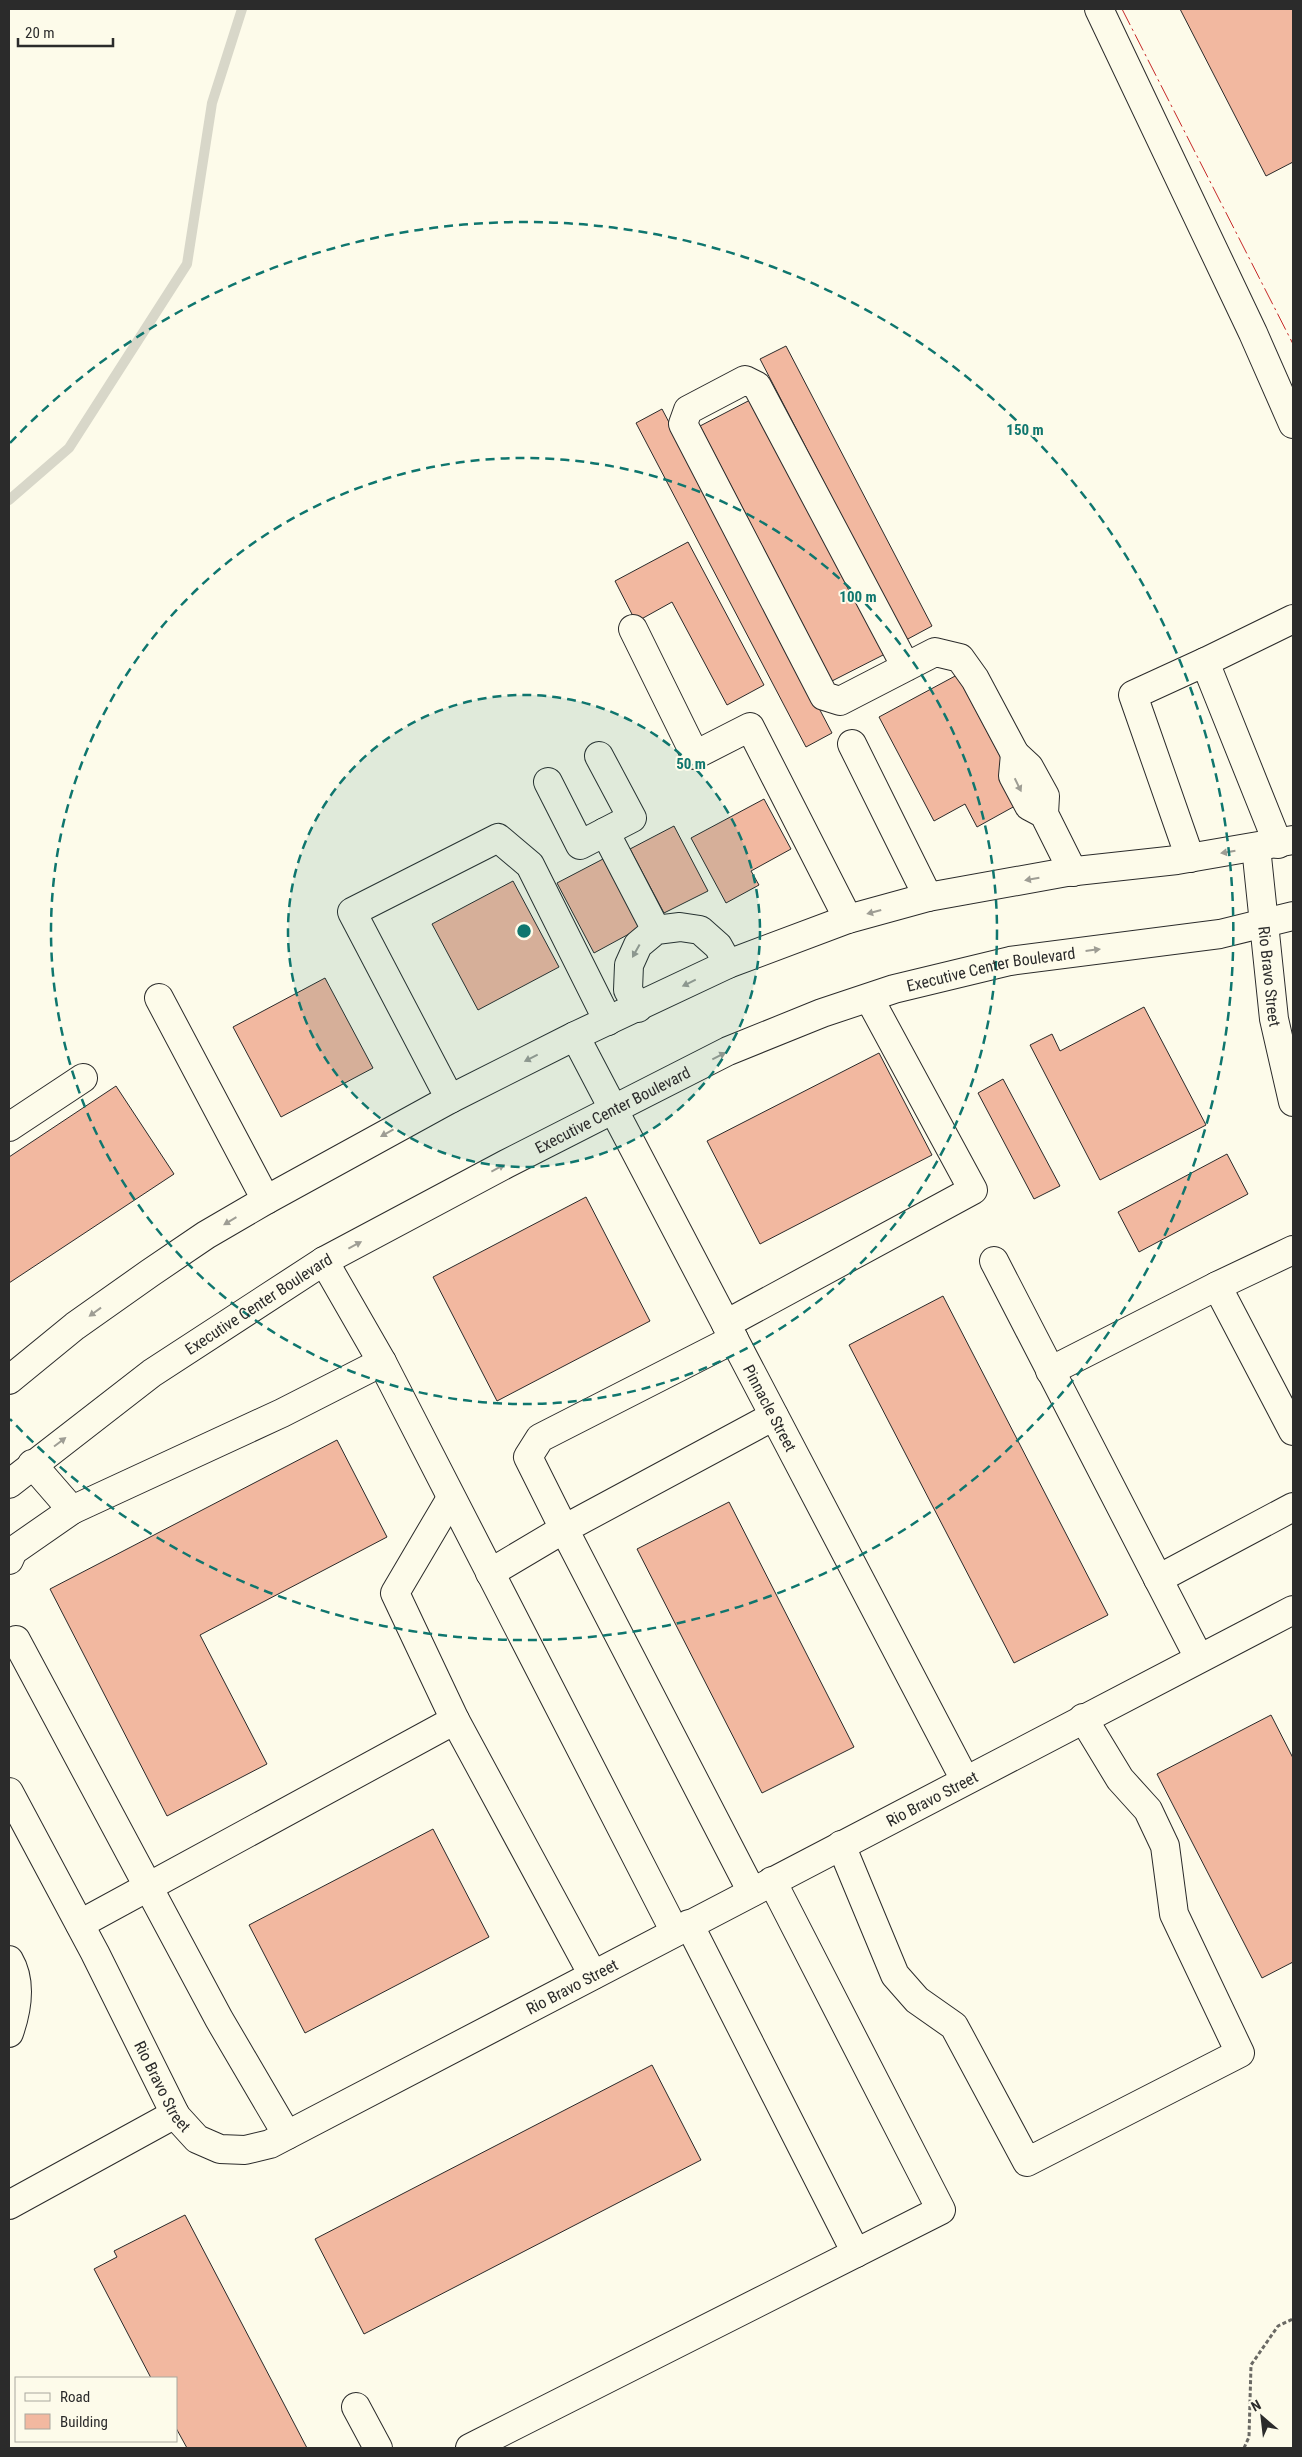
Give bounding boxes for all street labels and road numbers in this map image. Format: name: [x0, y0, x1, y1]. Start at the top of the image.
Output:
street label: Rio Bravo Street: [1254, 925, 1284, 1029]
street label: Executive Center Boulevard: [905, 944, 1076, 996]
street label: Executive Center Boulevard: [532, 1063, 693, 1158]
street label: Executive Center Boulevard: [182, 1250, 335, 1359]
street label: Pinnacle Street: [739, 1362, 800, 1455]
street label: Rio Bravo Street: [883, 1767, 981, 1831]
street label: Rio Bravo Street: [523, 1955, 621, 2019]
street label: Rio Bravo Street: [130, 2038, 195, 2136]

